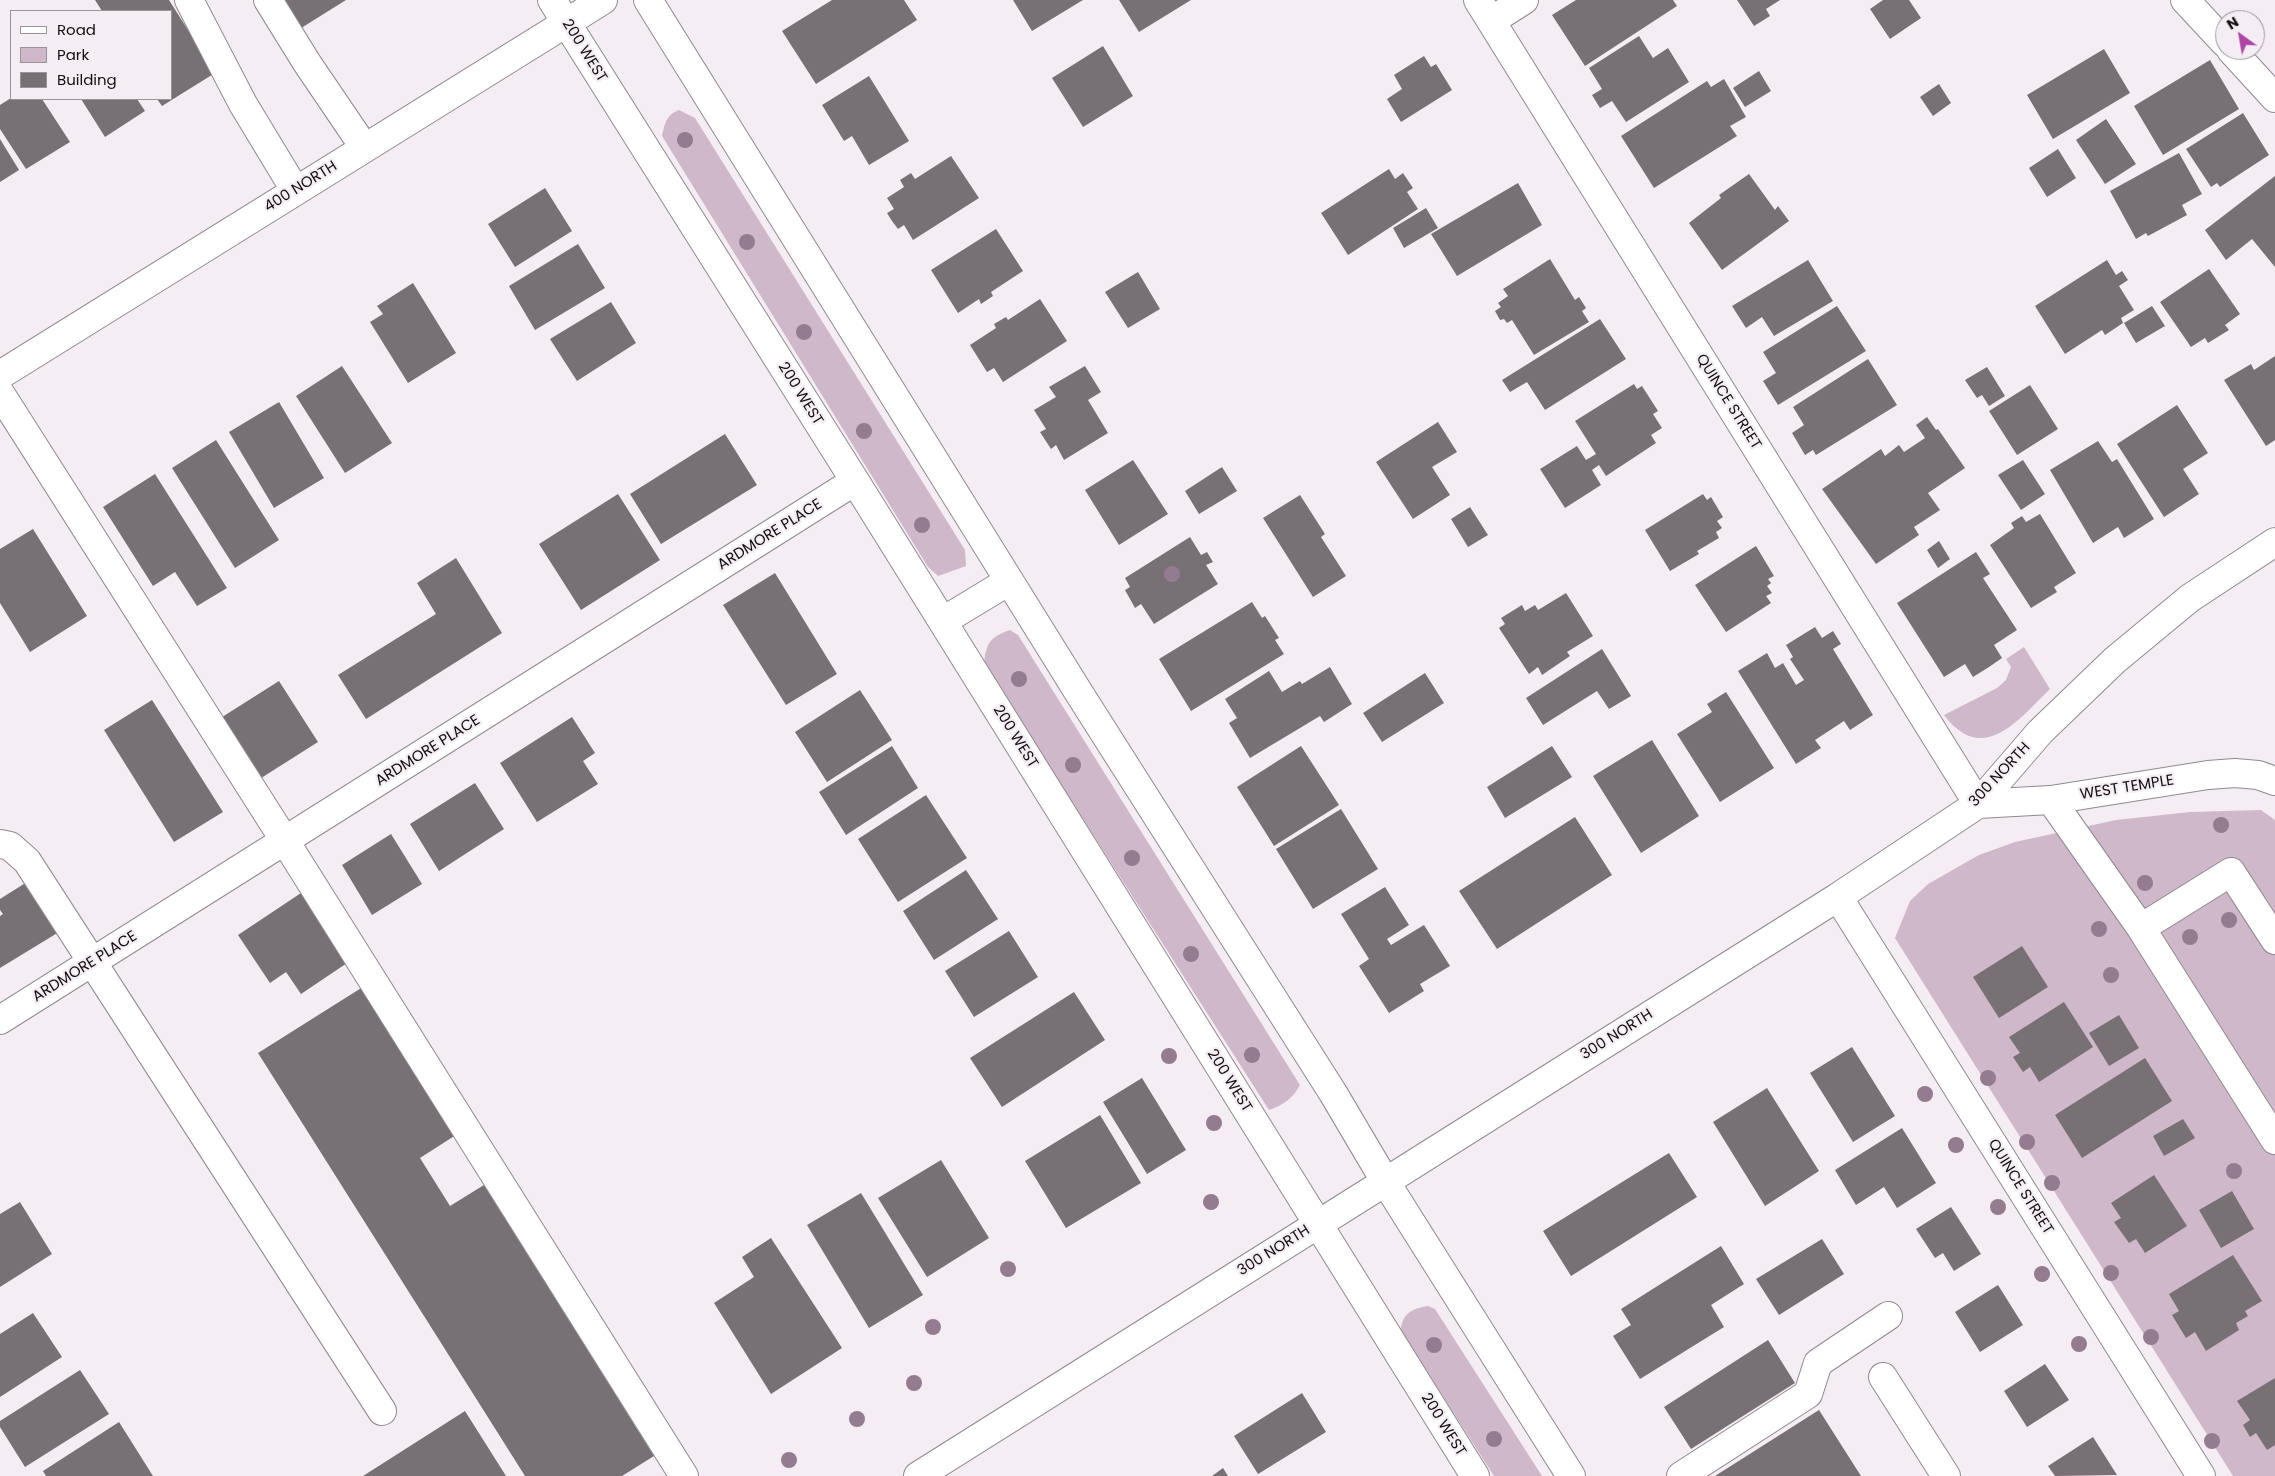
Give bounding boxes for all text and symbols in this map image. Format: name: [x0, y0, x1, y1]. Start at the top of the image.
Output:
legend: [10, 10, 172, 100]
north arrow: [2215, 10, 2265, 60]
text: N: [2223, 12, 2242, 34]
street label: 200 WEST: [558, 16, 610, 86]
text: Road: [57, 19, 96, 40]
text: Park: [57, 44, 89, 65]
text: Building: [57, 69, 117, 90]
street label: 400 NORTH: [261, 158, 341, 216]
street label: QUINCE STREET: [1691, 351, 1765, 453]
street label: 200 WEST: [774, 359, 826, 429]
street label: ARDMORE PLACE: [714, 496, 826, 574]
street label: 200 WEST: [989, 702, 1041, 772]
street label: ARDMORE PLACE: [372, 712, 484, 790]
street label: 300 NORTH: [1966, 739, 2034, 811]
street label: WEST TEMPLE: [2079, 772, 2175, 804]
street label: ARDMORE PLACE: [29, 928, 141, 1006]
street label: 300 NORTH: [1578, 1006, 1656, 1064]
street label: 200 WEST: [1203, 1046, 1255, 1116]
street label: QUINCE STREET: [1983, 1136, 2057, 1238]
street label: 300 NORTH: [1235, 1222, 1313, 1280]
street label: 200 WEST: [1417, 1390, 1469, 1460]

